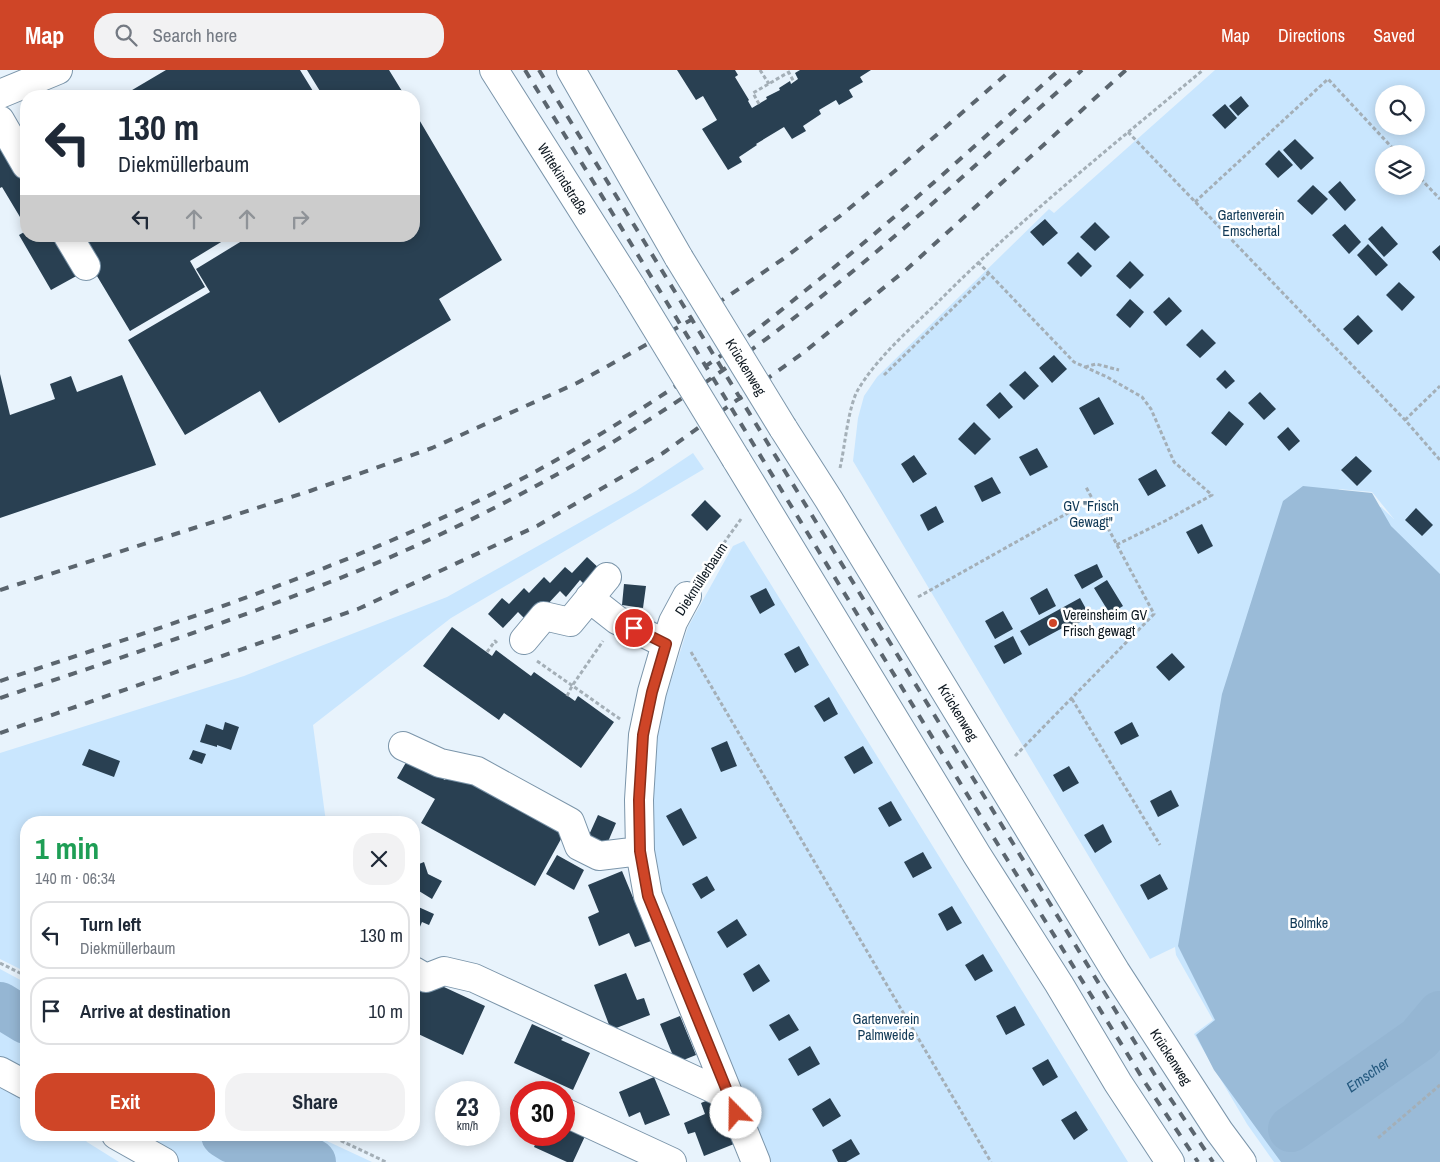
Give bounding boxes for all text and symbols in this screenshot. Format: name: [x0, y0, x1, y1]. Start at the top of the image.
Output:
search box: [94, 13, 444, 58]
text: Map: [25, 19, 64, 51]
icon: search: [112, 21, 140, 49]
text: Search here: [152, 22, 237, 48]
text: Map: [1221, 23, 1250, 48]
text: Directions: [1278, 23, 1345, 48]
text: Saved: [1373, 23, 1415, 48]
map controls: [1375, 85, 1425, 195]
button: search: [1375, 85, 1425, 135]
text: 130 m: [118, 104, 199, 151]
icon: left: [35, 110, 100, 175]
street label: Wittekindstraße: [534, 140, 592, 218]
button: layers: [1375, 145, 1425, 195]
text: Diekmüllerbaum: [118, 149, 249, 179]
icon: left: [127, 205, 155, 233]
icon: ahead: [180, 205, 208, 233]
icon: ahead: [233, 205, 261, 233]
icon: right: [286, 205, 314, 233]
park label: Gartenverein Emschertal: [1217, 206, 1285, 240]
street label: Krückenweg: [722, 336, 770, 399]
park label: GV "Frisch Gewagt": [1063, 497, 1119, 531]
street label: Diekmüllerbaum: [671, 539, 731, 619]
place label: Vereinsheim GV Frisch gewagt: [1063, 606, 1148, 640]
pin: [613, 607, 655, 649]
icon: arrive: [620, 614, 648, 642]
marker: Vereinsheim GV Frisch gewagt: [1047, 617, 1059, 629]
street label: Krückenweg: [934, 681, 983, 745]
text: 1 min: [35, 828, 99, 868]
button: close: [353, 833, 405, 885]
text: 140 m · 06:34: [35, 867, 115, 889]
text: Turn left: [80, 911, 141, 937]
park label: Bolmke: [1290, 914, 1328, 932]
icon: left: [37, 921, 65, 949]
text: 130 m: [360, 922, 403, 948]
text: Diekmüllerbaum: [80, 937, 176, 959]
icon: arrive: [37, 997, 65, 1025]
text: Arrive at destination: [80, 998, 231, 1024]
text: 10 m: [368, 998, 403, 1024]
park label: Gartenverein Palmweide: [852, 1010, 920, 1044]
street label: Krückenweg: [1146, 1025, 1196, 1089]
water label: Emscher: [1342, 1051, 1394, 1097]
button: Exit: [35, 1073, 215, 1131]
button: Share: [225, 1073, 405, 1131]
speed limit sign: 30: [510, 1081, 575, 1146]
position arrow: [709, 1086, 761, 1138]
text: 23: [456, 1090, 479, 1124]
text: km/h: [457, 1118, 478, 1134]

